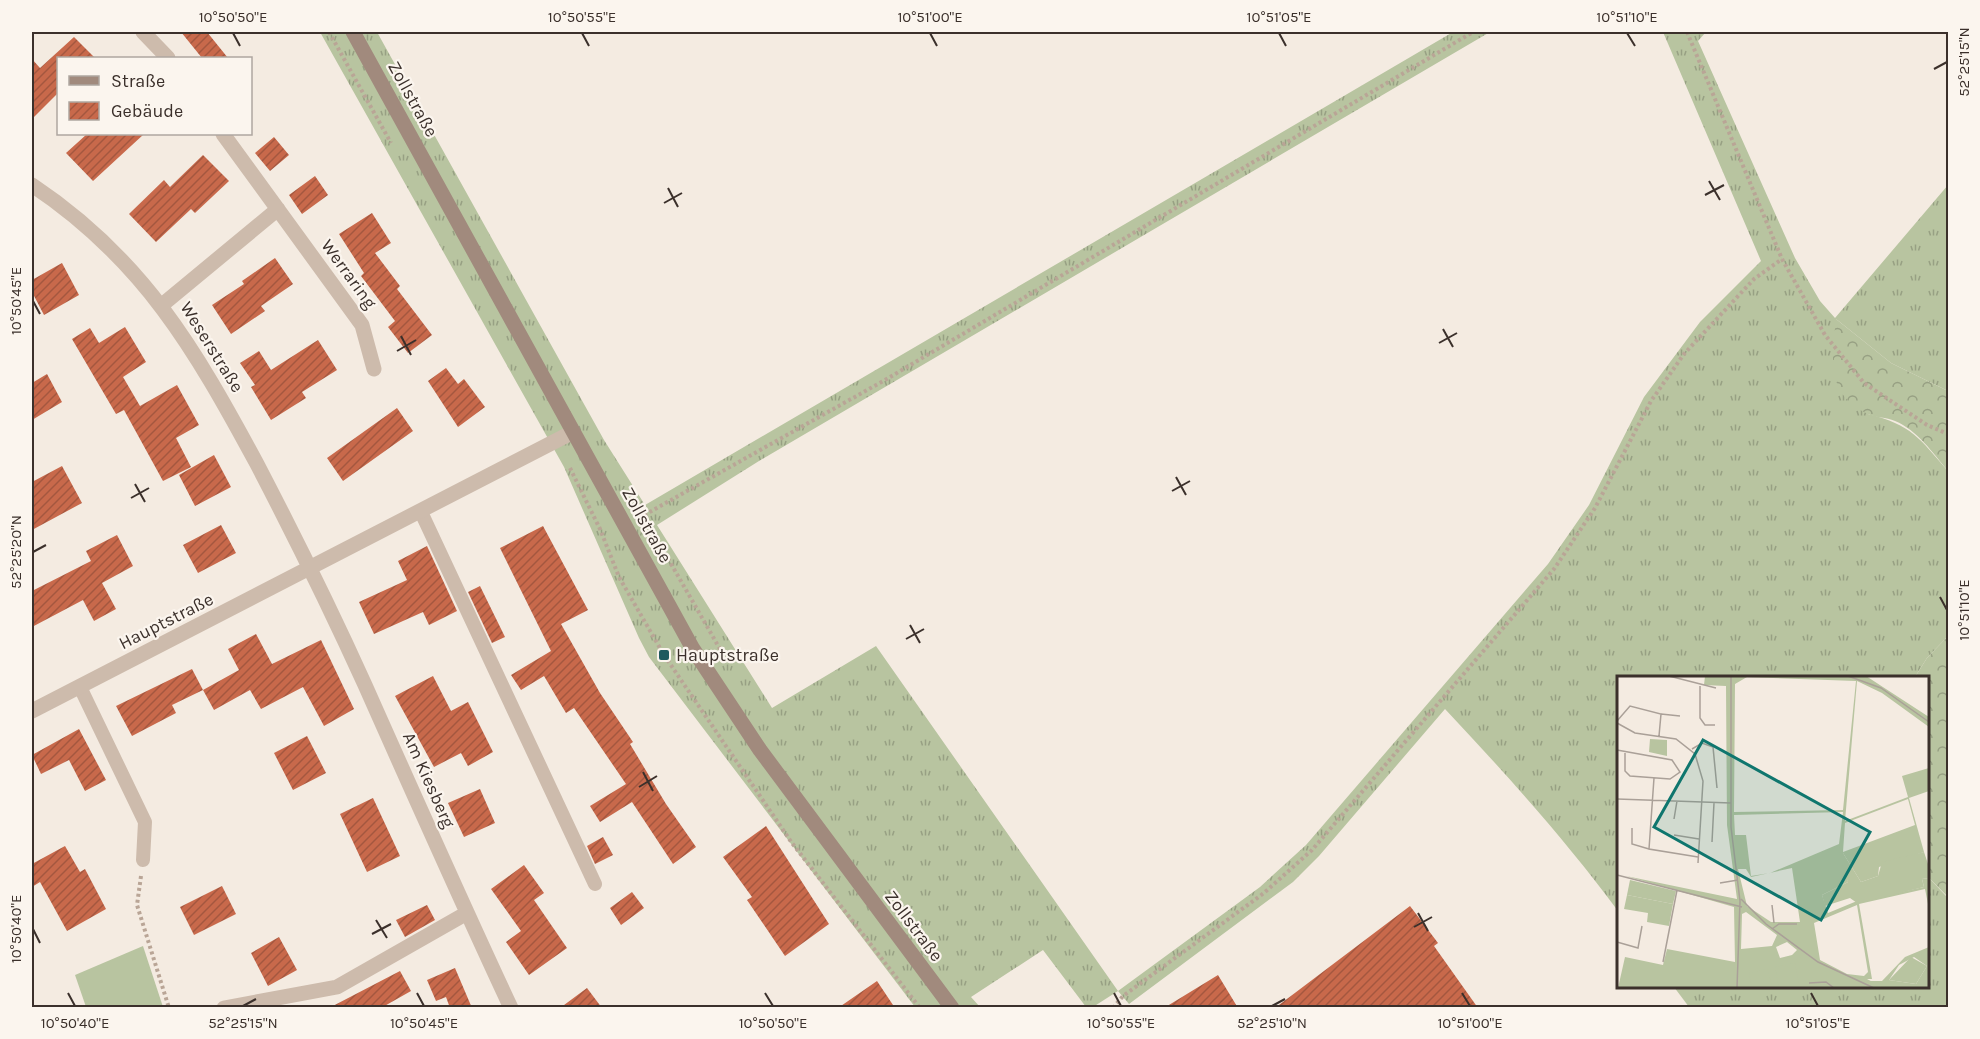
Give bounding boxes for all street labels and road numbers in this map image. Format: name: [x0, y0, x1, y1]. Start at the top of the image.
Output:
street label: Zollstraße: [383, 57, 443, 141]
street label: Werraring: [316, 235, 382, 313]
street label: Weserstraße: [175, 298, 249, 396]
street label: Zollstraße: [617, 483, 677, 567]
street label: Hauptstraße: [115, 588, 217, 654]
street label: Am Kiesberg: [398, 729, 460, 831]
street label: Zollstraße: [880, 886, 948, 966]

